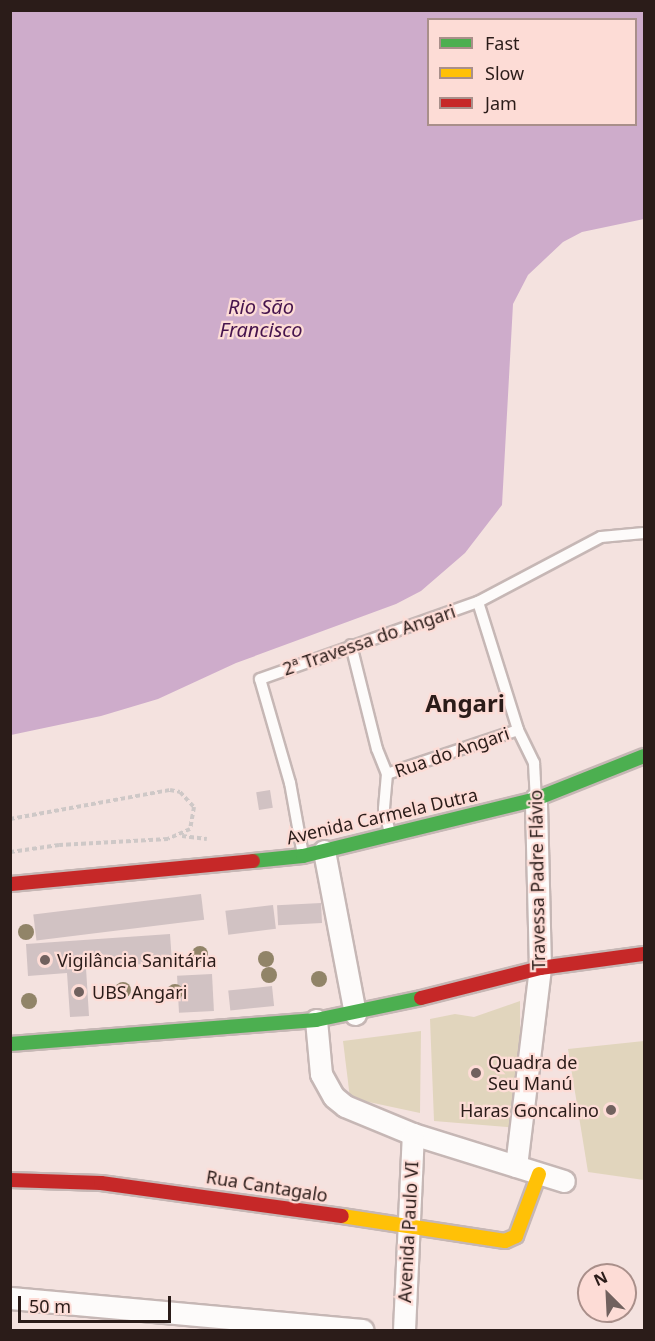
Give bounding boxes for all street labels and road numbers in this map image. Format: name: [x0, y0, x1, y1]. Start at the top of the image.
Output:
street label: 2ª Travessa do Angari: [280, 600, 458, 680]
street label: Rua do Angari: [392, 722, 512, 782]
street label: Avenida Carmela Dutra: [284, 783, 480, 849]
street label: Travessa Padre Flávio: [525, 790, 549, 970]
street label: Avenida Paulo VI: [394, 1161, 422, 1303]
street label: Rua Cantagalo: [205, 1166, 329, 1206]

